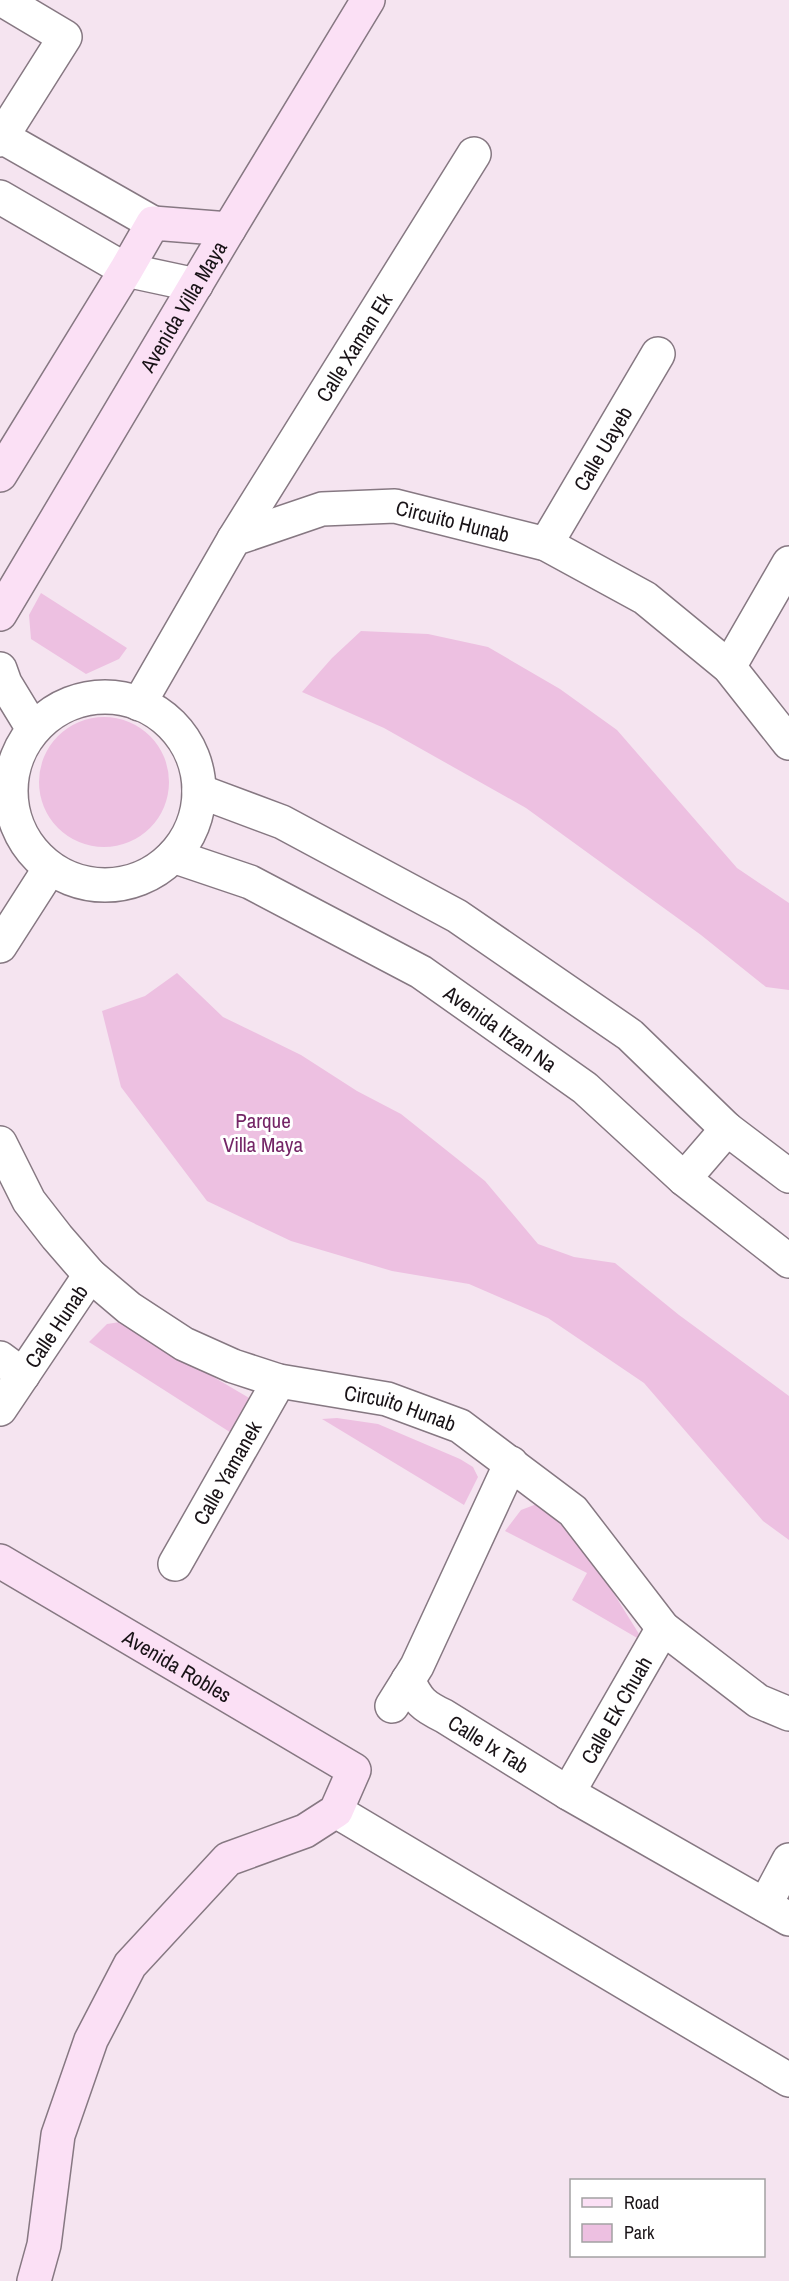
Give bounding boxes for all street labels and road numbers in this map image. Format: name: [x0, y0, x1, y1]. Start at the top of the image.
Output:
street label: Avenida Villa Maya: [132, 235, 233, 378]
street label: Calle Xaman Ek: [309, 287, 399, 407]
street label: Calle Uayeb: [566, 401, 639, 496]
street label: Circuito Hunab: [393, 492, 513, 549]
street label: Avenida Itzan Na: [438, 978, 563, 1078]
street label: Calle Hunab: [17, 1279, 94, 1373]
street label: Circuito Hunab: [342, 1378, 460, 1438]
street label: Calle Yamanek: [186, 1415, 268, 1530]
street label: Avenida Robles: [117, 1622, 237, 1709]
street label: Calle Ek Chuah: [573, 1651, 658, 1769]
street label: Calle Ix Tab: [443, 1708, 535, 1780]

